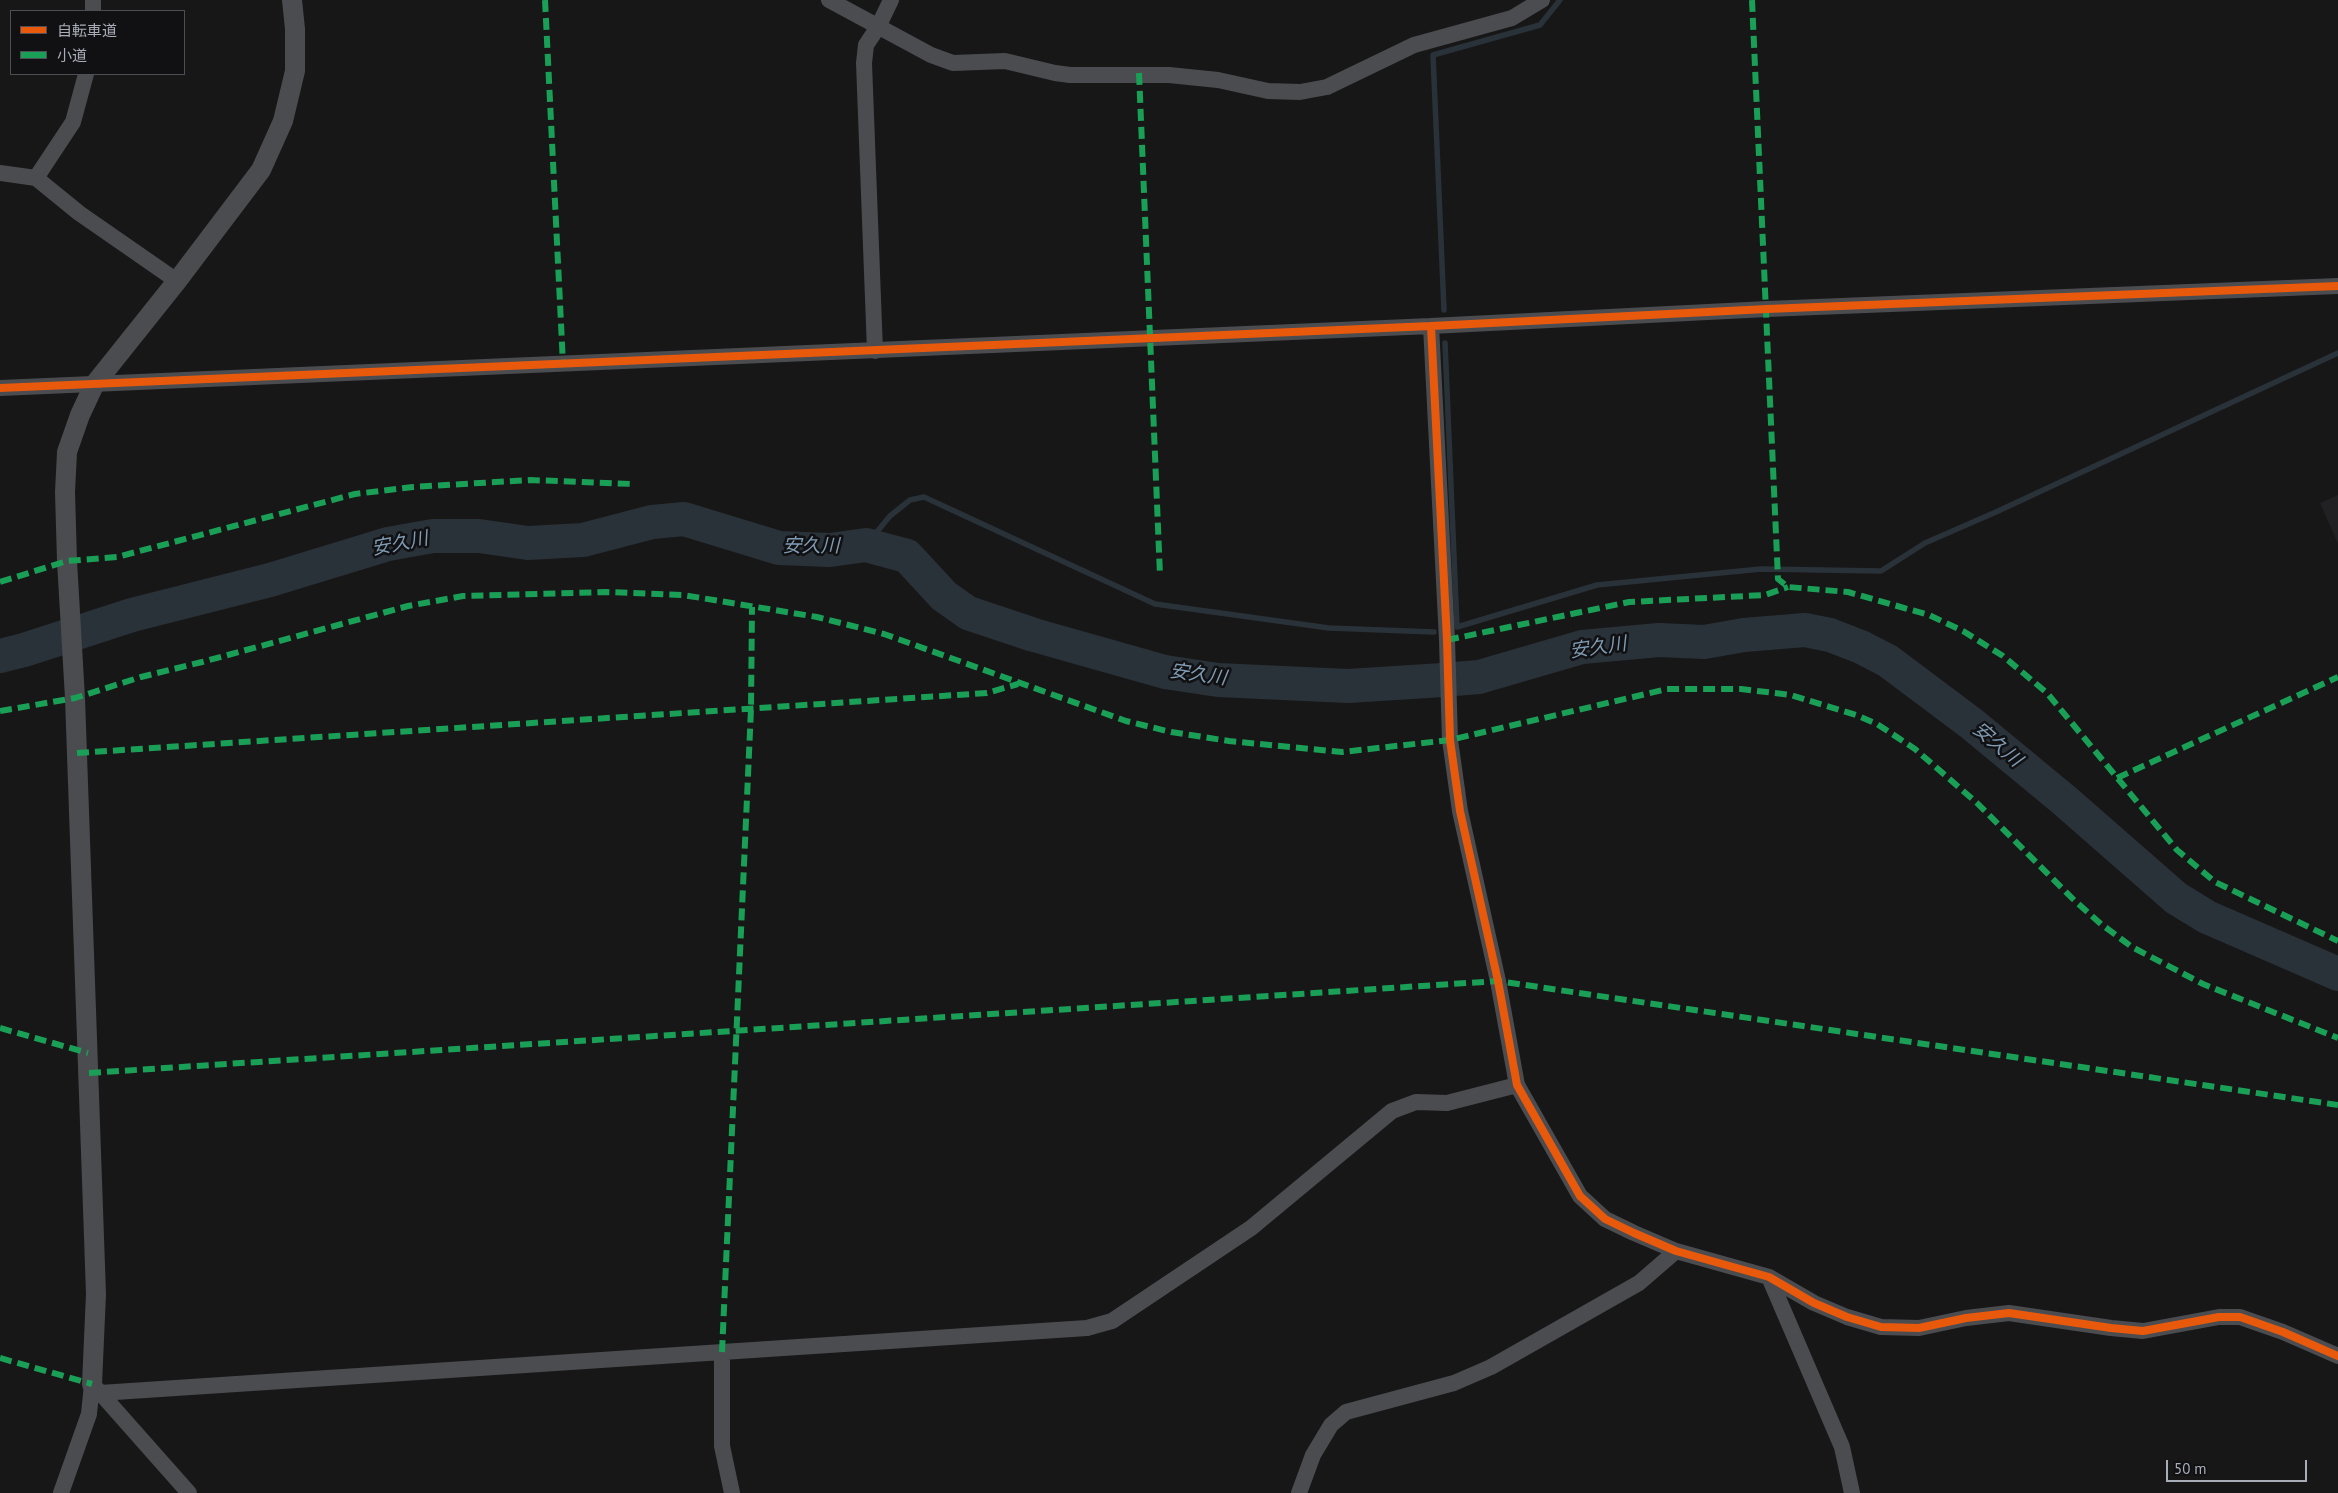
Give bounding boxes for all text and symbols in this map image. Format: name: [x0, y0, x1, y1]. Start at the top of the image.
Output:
legend: [10, 10, 185, 75]
text: 自転車道: [57, 21, 117, 40]
text: 小道: [57, 46, 87, 65]
water label: 安久川: [370, 527, 430, 561]
water label: 安久川: [783, 536, 839, 558]
water label: 安久川: [1568, 633, 1628, 663]
water label: 安久川: [1168, 660, 1228, 690]
water label: 安久川: [1968, 718, 2026, 772]
scale bar: [2168, 1450, 2309, 1482]
text: 50 m: [2174, 1459, 2207, 1478]

